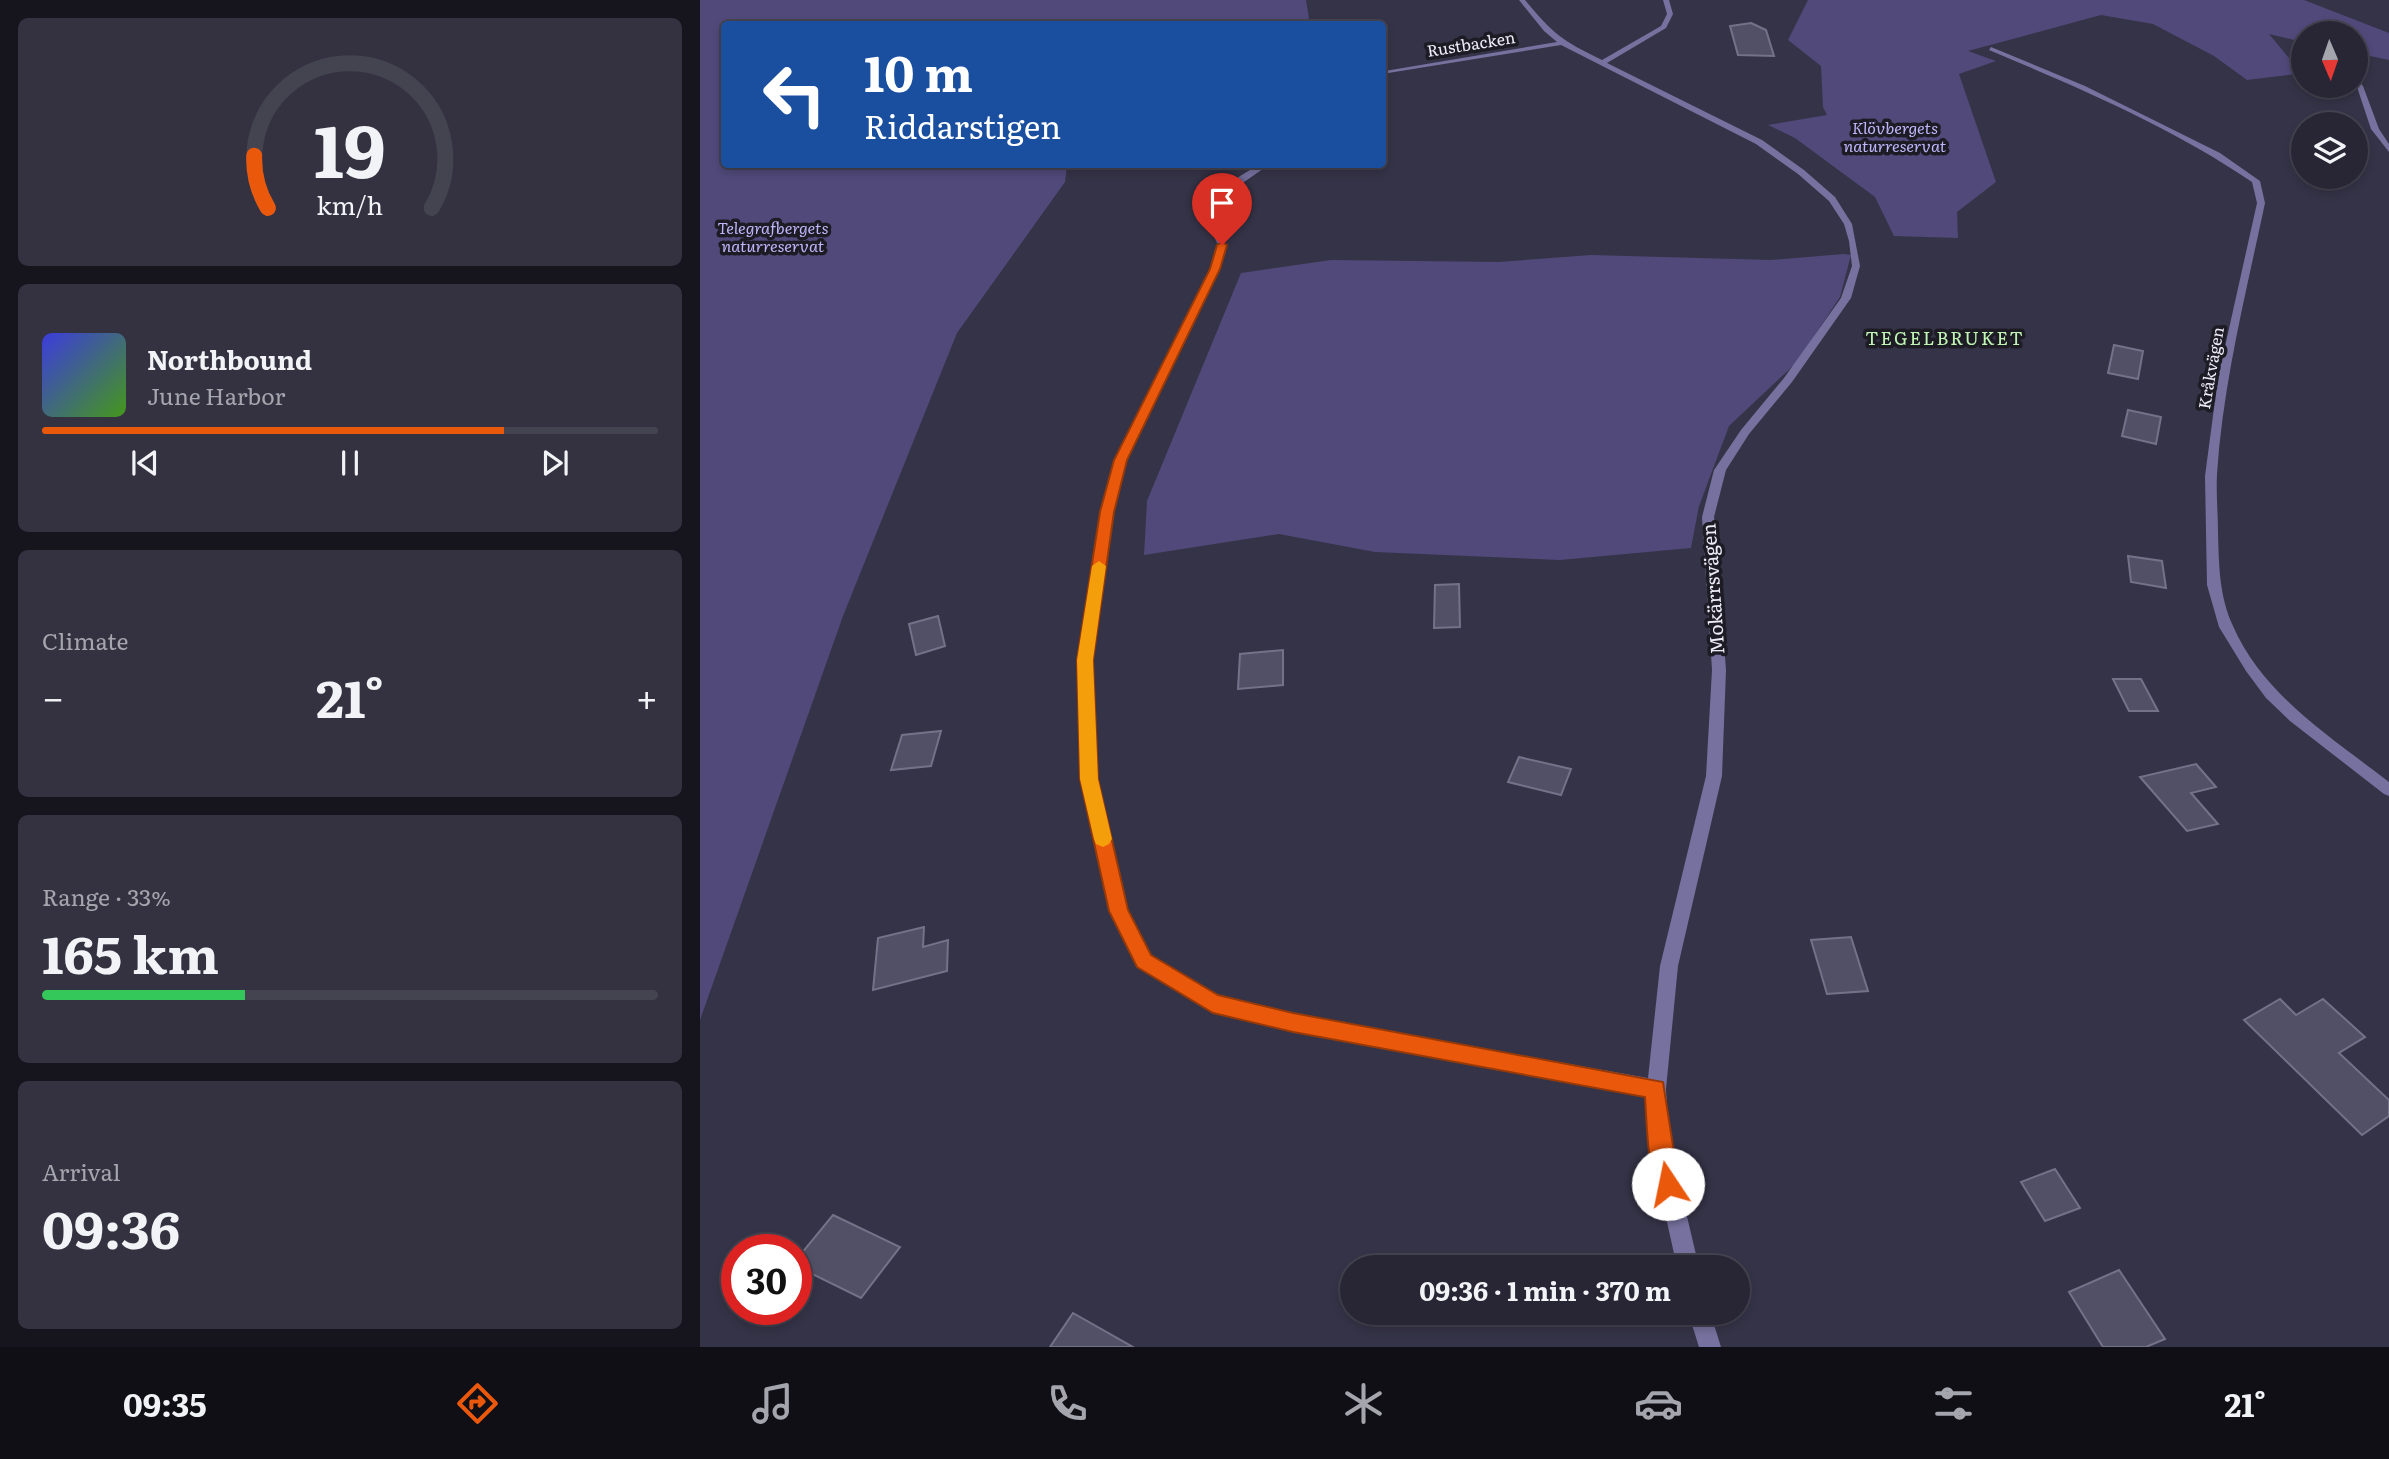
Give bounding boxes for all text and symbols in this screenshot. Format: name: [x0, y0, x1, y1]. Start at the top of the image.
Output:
north arrow: [2291, 21, 2368, 98]
map controls: [2291, 21, 2368, 189]
street label: Rustbacken: [1425, 24, 1517, 62]
text: 10 m: [864, 34, 973, 107]
icon: left: [749, 49, 840, 140]
text: 19: [314, 92, 386, 200]
text: Riddarstigen: [864, 101, 1061, 149]
button: layers: [2291, 112, 2368, 189]
park label: Klövbergets naturreservat: [1844, 115, 1947, 157]
pin: [1192, 173, 1252, 245]
icon: arrive: [1203, 184, 1241, 222]
text: km/h: [317, 186, 383, 223]
park label: Telegrafbergets naturreservat: [718, 215, 828, 257]
district label: TEGELBRUKET: [1865, 324, 2025, 351]
street label: Kråkvägen: [2191, 324, 2229, 411]
text: Northbound: [147, 339, 312, 378]
text: June Harbor: [147, 378, 285, 412]
icon: previous: [126, 444, 164, 482]
icon: pause: [331, 444, 369, 482]
icon: next: [536, 444, 574, 482]
street label: Mokärrsvägen: [1693, 523, 1731, 655]
text: Climate: [42, 623, 128, 657]
text: 21°: [316, 657, 384, 734]
text: −: [42, 667, 64, 724]
text: +: [636, 667, 658, 724]
text: Range · 33%: [42, 879, 171, 913]
text: 165 km: [42, 913, 219, 990]
position arrow: [1631, 1147, 1705, 1221]
text: Arrival: [42, 1154, 121, 1188]
text: 09:36: [42, 1188, 180, 1265]
speed limit sign: 30: [721, 1234, 812, 1325]
text: 09:36 · 1 min · 370 m: [1419, 1270, 1671, 1309]
text: 09:35: [123, 1379, 207, 1427]
icon: directions: [453, 1379, 502, 1428]
icon: music: [748, 1379, 797, 1428]
icon: phone: [1043, 1379, 1092, 1428]
icon: climate: [1339, 1379, 1388, 1428]
icon: car: [1634, 1379, 1683, 1428]
icon: filters: [1929, 1379, 1978, 1428]
text: 21°: [2224, 1379, 2266, 1427]

